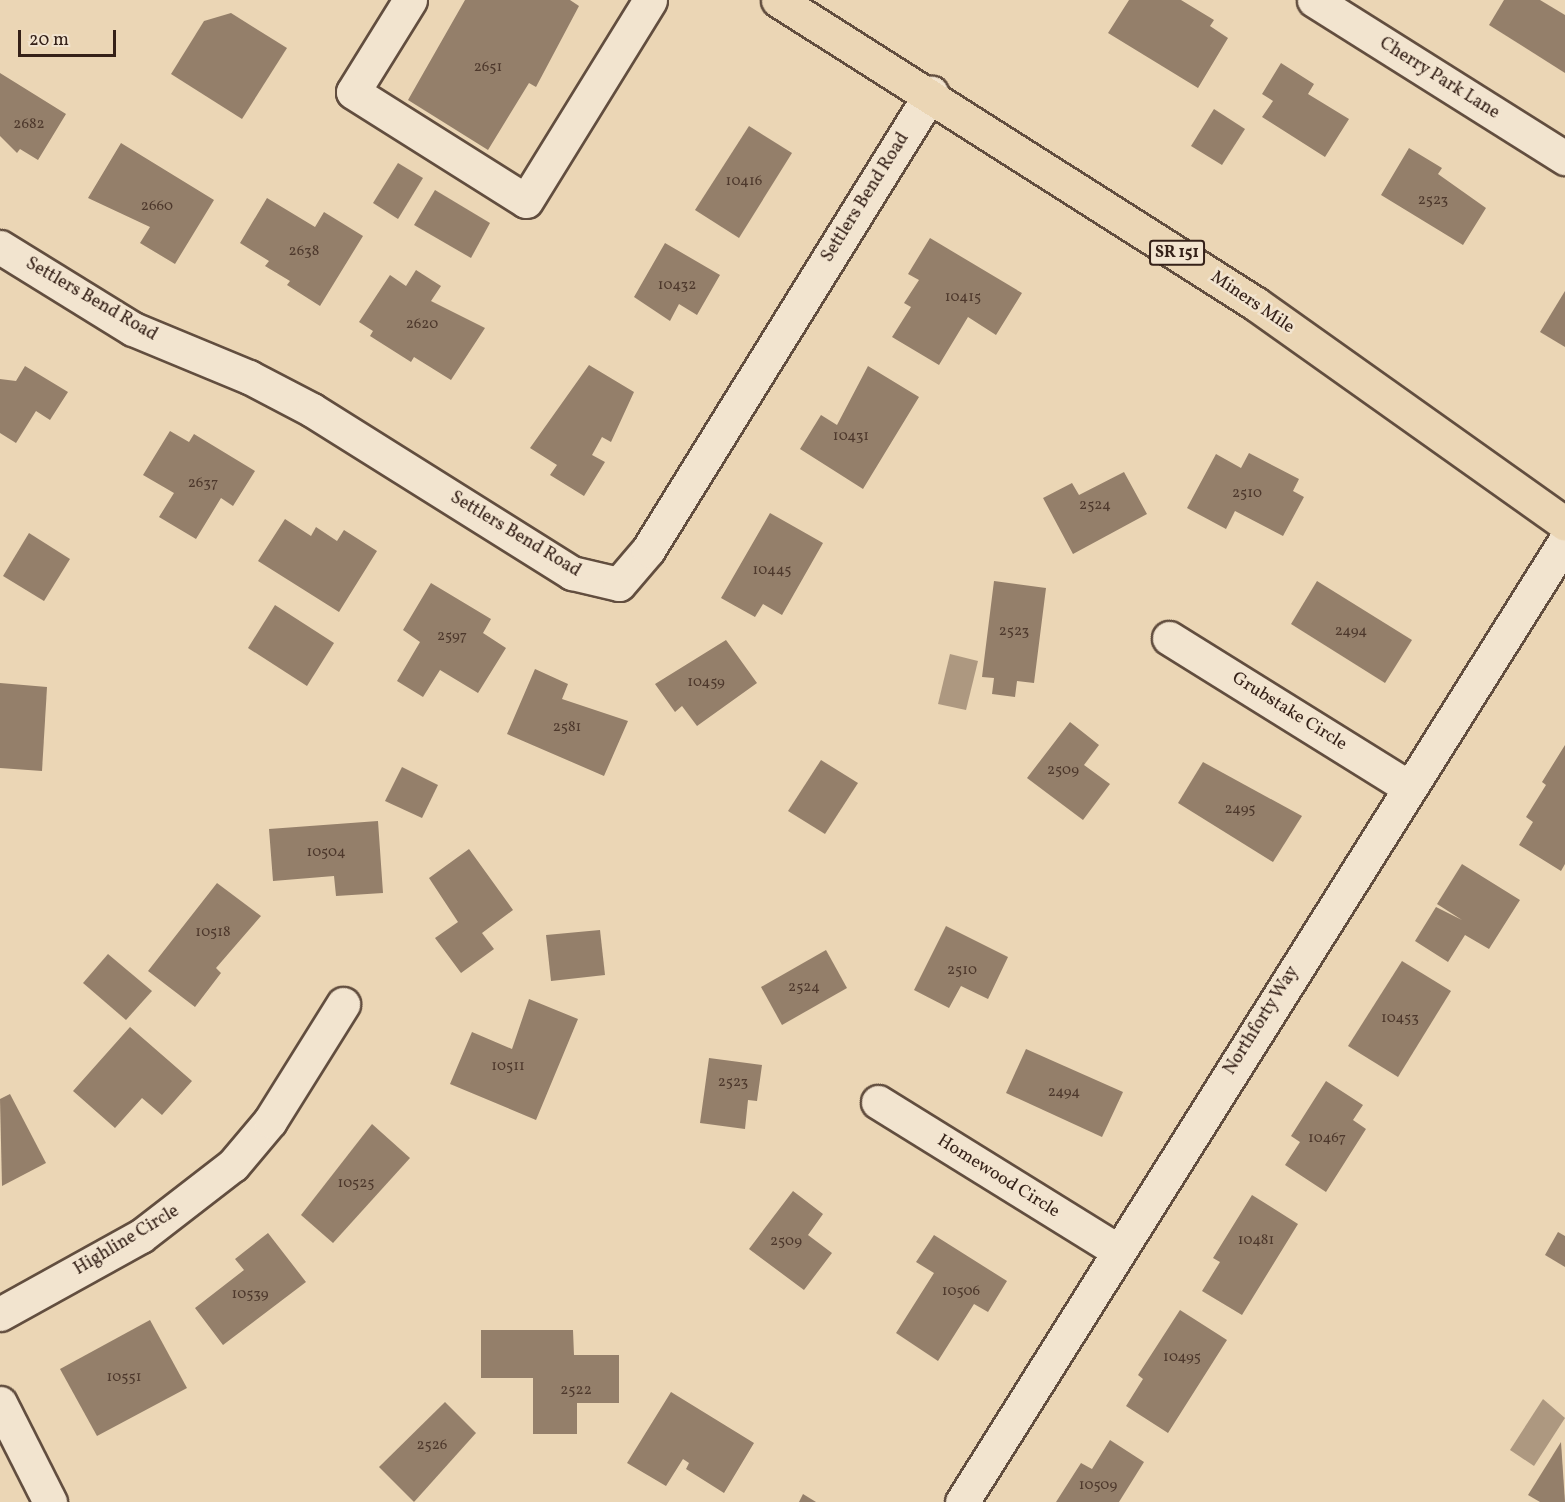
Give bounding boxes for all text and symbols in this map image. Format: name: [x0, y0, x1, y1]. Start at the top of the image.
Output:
scale bar: [21, 18, 118, 56]
text: 20 m: [29, 28, 69, 53]
street label: Cherry Park Lane: [1375, 33, 1503, 125]
house number: 2651: [474, 59, 502, 77]
house number: 2682: [13, 116, 45, 134]
street label: Settlers Bend Road: [817, 129, 915, 267]
house number: 10416: [726, 173, 762, 191]
house number: 2523: [1418, 192, 1448, 210]
house number: 2660: [141, 198, 173, 216]
road number: SR 151: [1148, 240, 1206, 266]
house number: 2638: [289, 243, 319, 261]
street label: Settlers Bend Road: [21, 254, 161, 346]
street label: Miners Mile: [1206, 267, 1298, 339]
house number: 10432: [658, 277, 696, 295]
house number: 10415: [945, 289, 981, 307]
house number: 2620: [406, 316, 438, 334]
house number: 10431: [833, 428, 869, 446]
house number: 2637: [188, 475, 218, 493]
house number: 2510: [1232, 485, 1262, 503]
street label: Settlers Bend Road: [446, 487, 584, 583]
house number: 2524: [1079, 497, 1111, 515]
house number: 10445: [752, 562, 792, 580]
house number: 2523: [999, 623, 1029, 641]
house number: 2494: [1335, 623, 1367, 641]
house number: 2597: [437, 628, 467, 646]
street label: Grubstake Circle: [1227, 668, 1351, 756]
house number: 10459: [687, 674, 725, 692]
house number: 2581: [553, 719, 581, 737]
house number: 2509: [1047, 762, 1079, 780]
house number: 2495: [1225, 801, 1255, 819]
house number: 10504: [306, 844, 346, 862]
house number: 10518: [195, 924, 231, 942]
house number: 2510: [947, 962, 977, 980]
street label: Northforty Way: [1220, 962, 1304, 1080]
house number: 2524: [788, 979, 820, 997]
house number: 10453: [1381, 1010, 1419, 1028]
house number: 10511: [491, 1058, 525, 1076]
house number: 2523: [718, 1074, 748, 1092]
house number: 2494: [1048, 1084, 1080, 1102]
house number: 10467: [1308, 1130, 1346, 1148]
street label: Homewood Circle: [933, 1131, 1063, 1223]
house number: 10525: [337, 1175, 375, 1193]
street label: Highline Circle: [71, 1201, 183, 1281]
house number: 10481: [1238, 1232, 1274, 1250]
house number: 2509: [770, 1233, 802, 1251]
house number: 10506: [942, 1283, 980, 1301]
house number: 10539: [231, 1286, 269, 1304]
house number: 10495: [1163, 1349, 1201, 1367]
house number: 10551: [107, 1369, 141, 1387]
house number: 2522: [560, 1382, 592, 1400]
house number: 2526: [417, 1437, 447, 1455]
house number: 10509: [1079, 1477, 1117, 1495]

